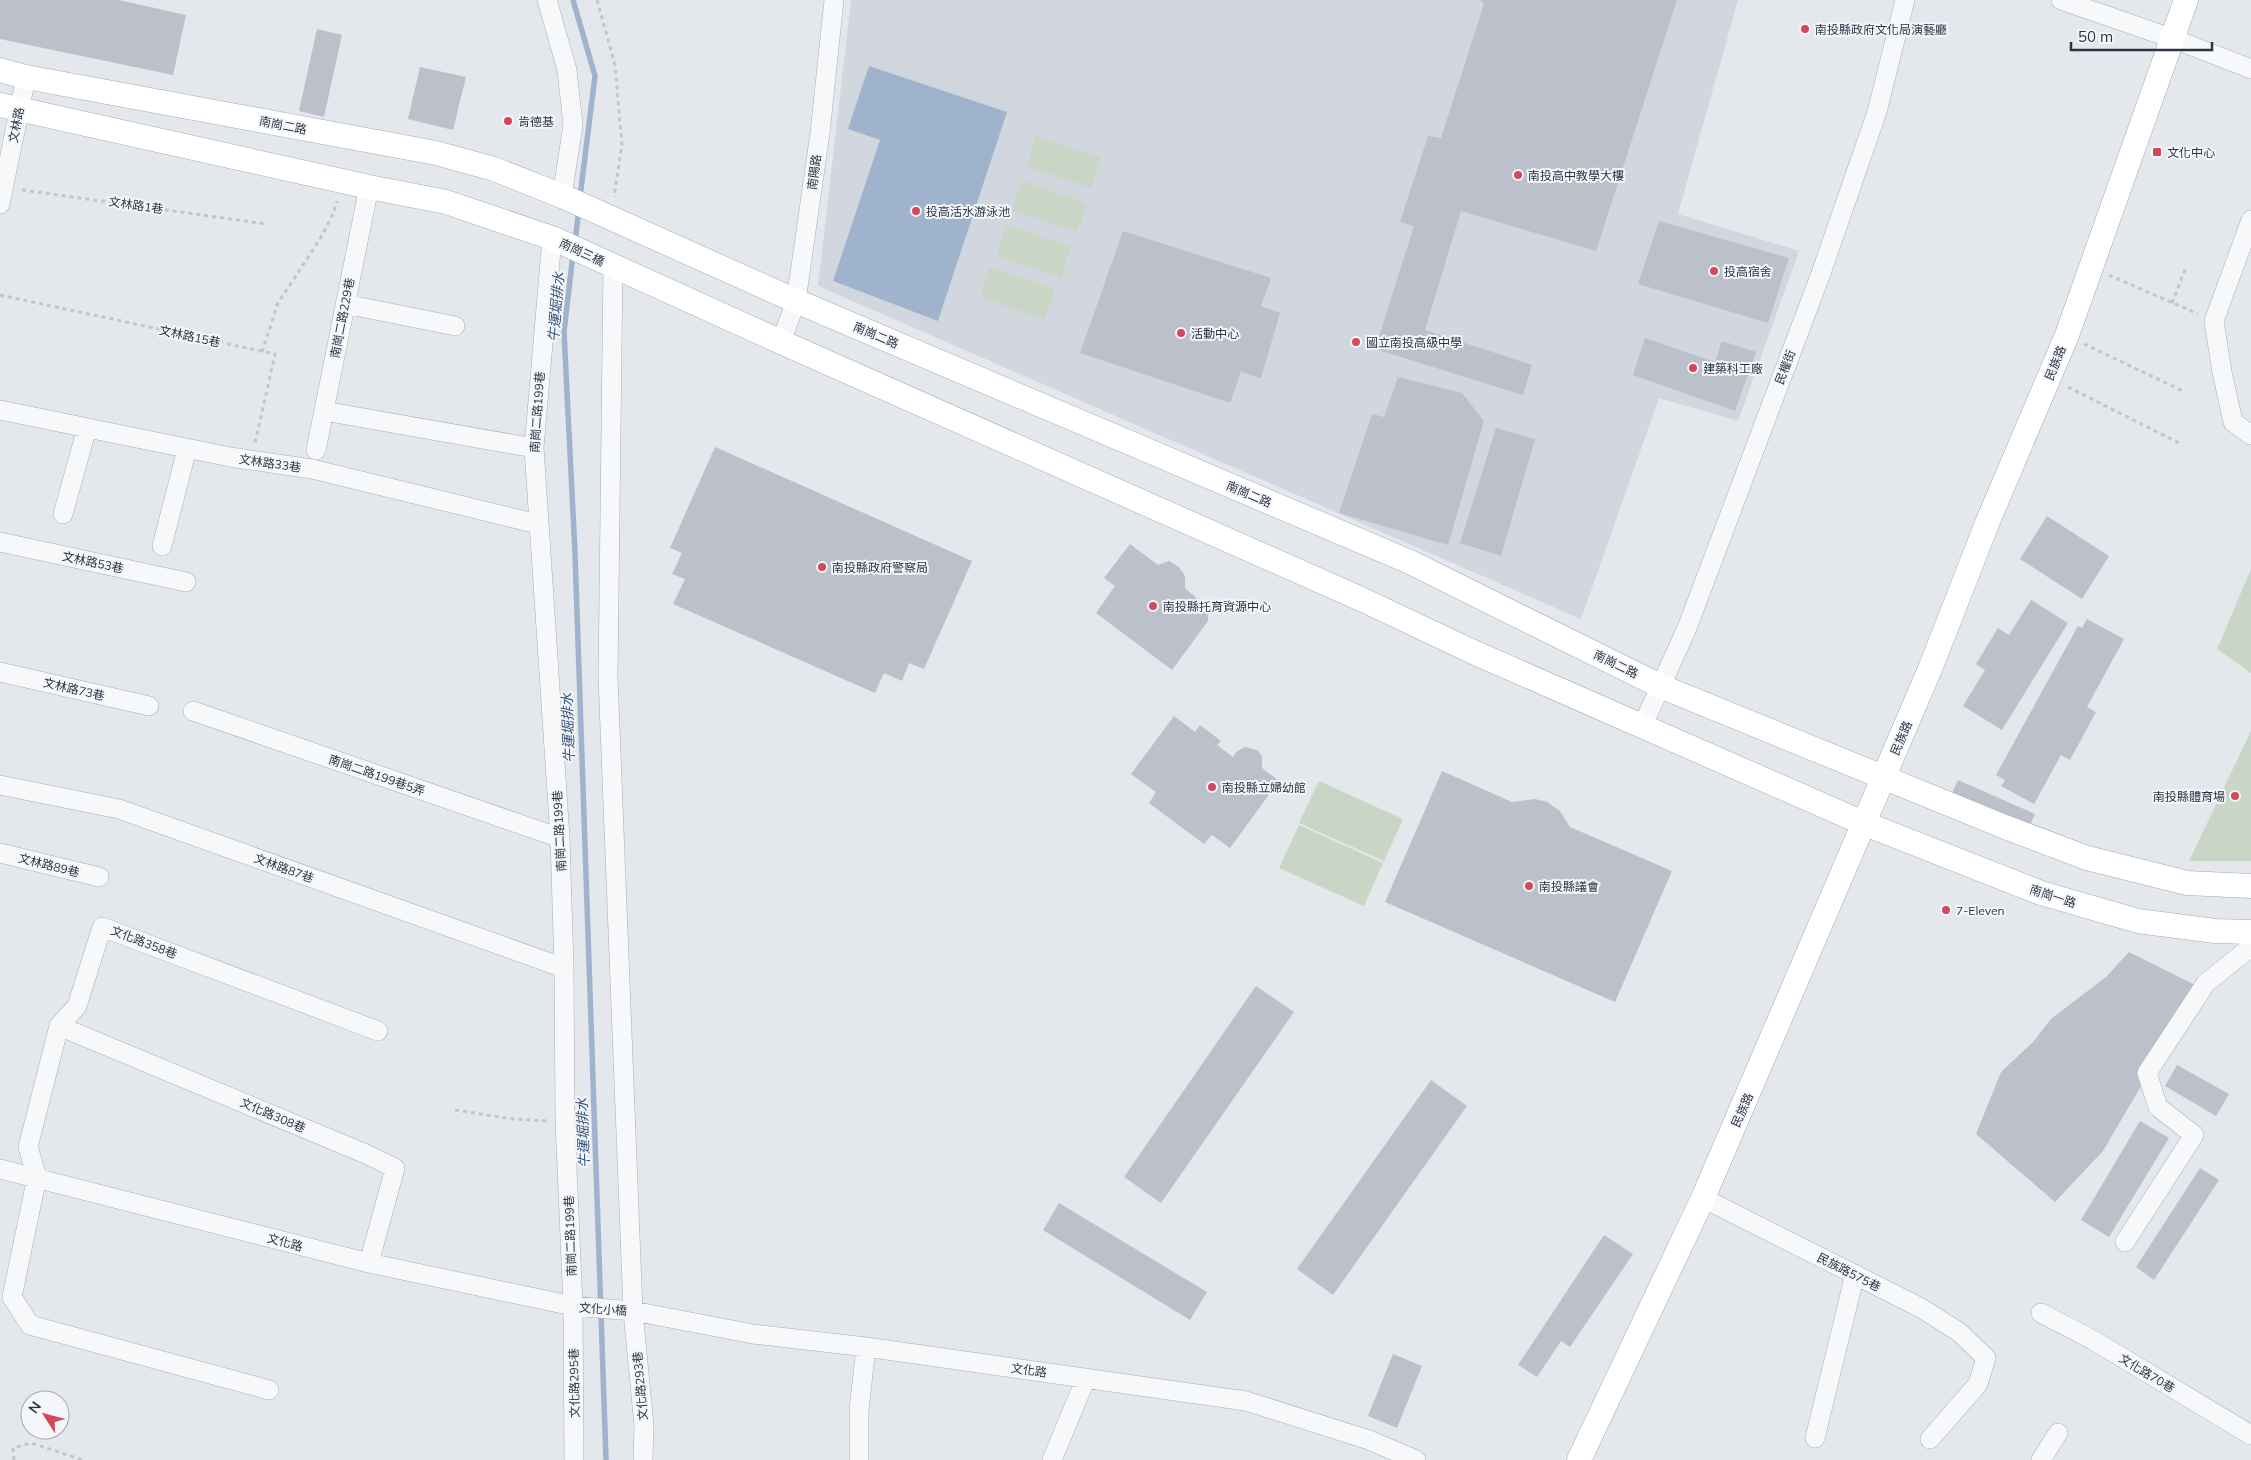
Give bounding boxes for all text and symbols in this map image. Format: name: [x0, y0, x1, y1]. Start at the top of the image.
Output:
scale bar: [2071, 20, 2212, 52]
place label: 南投縣政府文化局演藝廳: [1815, 22, 1947, 37]
marker: 南投縣政府文化局演藝廳: [1799, 23, 1811, 35]
text: 50 m: [2078, 27, 2113, 46]
street label: 文林路: [5, 106, 27, 144]
street label: 南崗二路: [258, 113, 308, 137]
place label: 肯德基: [518, 114, 554, 129]
marker: 肯德基: [502, 115, 514, 127]
place label: 文化中心: [2167, 145, 2215, 160]
marker: 文化中心: [2151, 146, 2163, 158]
street label: 南陽路: [804, 153, 824, 191]
place label: 南投高中教學大樓: [1528, 168, 1624, 183]
marker: 南投高中教學大樓: [1512, 169, 1524, 181]
street label: 文林路1巷: [108, 194, 164, 216]
place label: 投高活水游泳池: [926, 204, 1010, 219]
marker: 投高活水游泳池: [910, 205, 922, 217]
street label: 南崗三橋: [557, 235, 607, 269]
place label: 投高宿舍: [1724, 264, 1772, 279]
marker: 投高宿舍: [1708, 265, 1720, 277]
water label: 牛運堀排水: [544, 270, 568, 343]
street label: 南崗二路229巷: [327, 277, 357, 359]
street label: 南崗二路: [851, 319, 901, 351]
street label: 文林路15巷: [158, 322, 222, 350]
place label: 活動中心: [1191, 326, 1239, 341]
marker: 活動中心: [1175, 327, 1187, 339]
place label: 國立南投高級中學: [1366, 335, 1462, 350]
marker: 國立南投高級中學: [1350, 336, 1362, 348]
street label: 民族路: [2041, 343, 2069, 383]
street label: 民權街: [1772, 348, 1798, 386]
place label: 建築科工廠: [1703, 361, 1763, 376]
marker: 建築科工廠: [1687, 362, 1699, 374]
street label: 南崗二路199巷: [527, 371, 547, 453]
street label: 文林路33巷: [238, 451, 302, 475]
street label: 南崗二路: [1224, 478, 1274, 510]
street label: 文林路53巷: [61, 548, 125, 576]
place label: 南投縣政府警察局: [832, 560, 928, 575]
marker: 南投縣政府警察局: [816, 561, 828, 573]
place label: 南投縣托育資源中心: [1163, 599, 1271, 614]
marker: 南投縣托育資源中心: [1147, 600, 1159, 612]
street label: 南崗二路: [1591, 647, 1641, 681]
street label: 文林路73巷: [42, 675, 106, 703]
water label: 牛運堀排水: [558, 692, 578, 763]
street label: 民族路: [1887, 718, 1915, 758]
street label: 南崗二路199巷5弄: [327, 751, 427, 799]
place label: 南投縣立婦幼館: [1222, 780, 1306, 795]
marker: 南投縣立婦幼館: [1206, 781, 1218, 793]
place label: 南投縣體育場: [2153, 789, 2225, 804]
street label: 南崗二路199巷: [549, 790, 569, 872]
marker: 南投縣體育場: [2229, 790, 2241, 802]
street label: 文林路89巷: [17, 850, 81, 880]
street label: 文林路87巷: [252, 850, 316, 886]
place label: 南投縣議會: [1539, 879, 1599, 894]
marker: 南投縣議會: [1523, 880, 1535, 892]
street label: 南崗一路: [2028, 881, 2078, 911]
place label: 7-Eleven: [1956, 903, 2005, 918]
marker: 7-Eleven: [1940, 904, 1952, 916]
street label: 文化路358巷: [109, 923, 179, 961]
street label: 民族路: [1728, 1090, 1756, 1130]
street label: 文化路308巷: [238, 1094, 308, 1136]
water label: 牛運堀排水: [573, 1097, 593, 1168]
street label: 南崗二路199巷: [561, 1195, 579, 1277]
street label: 文化路: [266, 1230, 304, 1254]
street label: 民族路575巷: [1815, 1250, 1883, 1294]
street label: 文化小橋: [579, 1300, 627, 1318]
street label: 文化路295巷: [566, 1348, 582, 1418]
street label: 文化路293巷: [629, 1351, 651, 1421]
street label: 文化路70巷: [2116, 1351, 2178, 1395]
street label: 文化路: [1010, 1360, 1048, 1380]
north arrow: [20, 1390, 70, 1440]
text: N: [24, 1398, 45, 1417]

